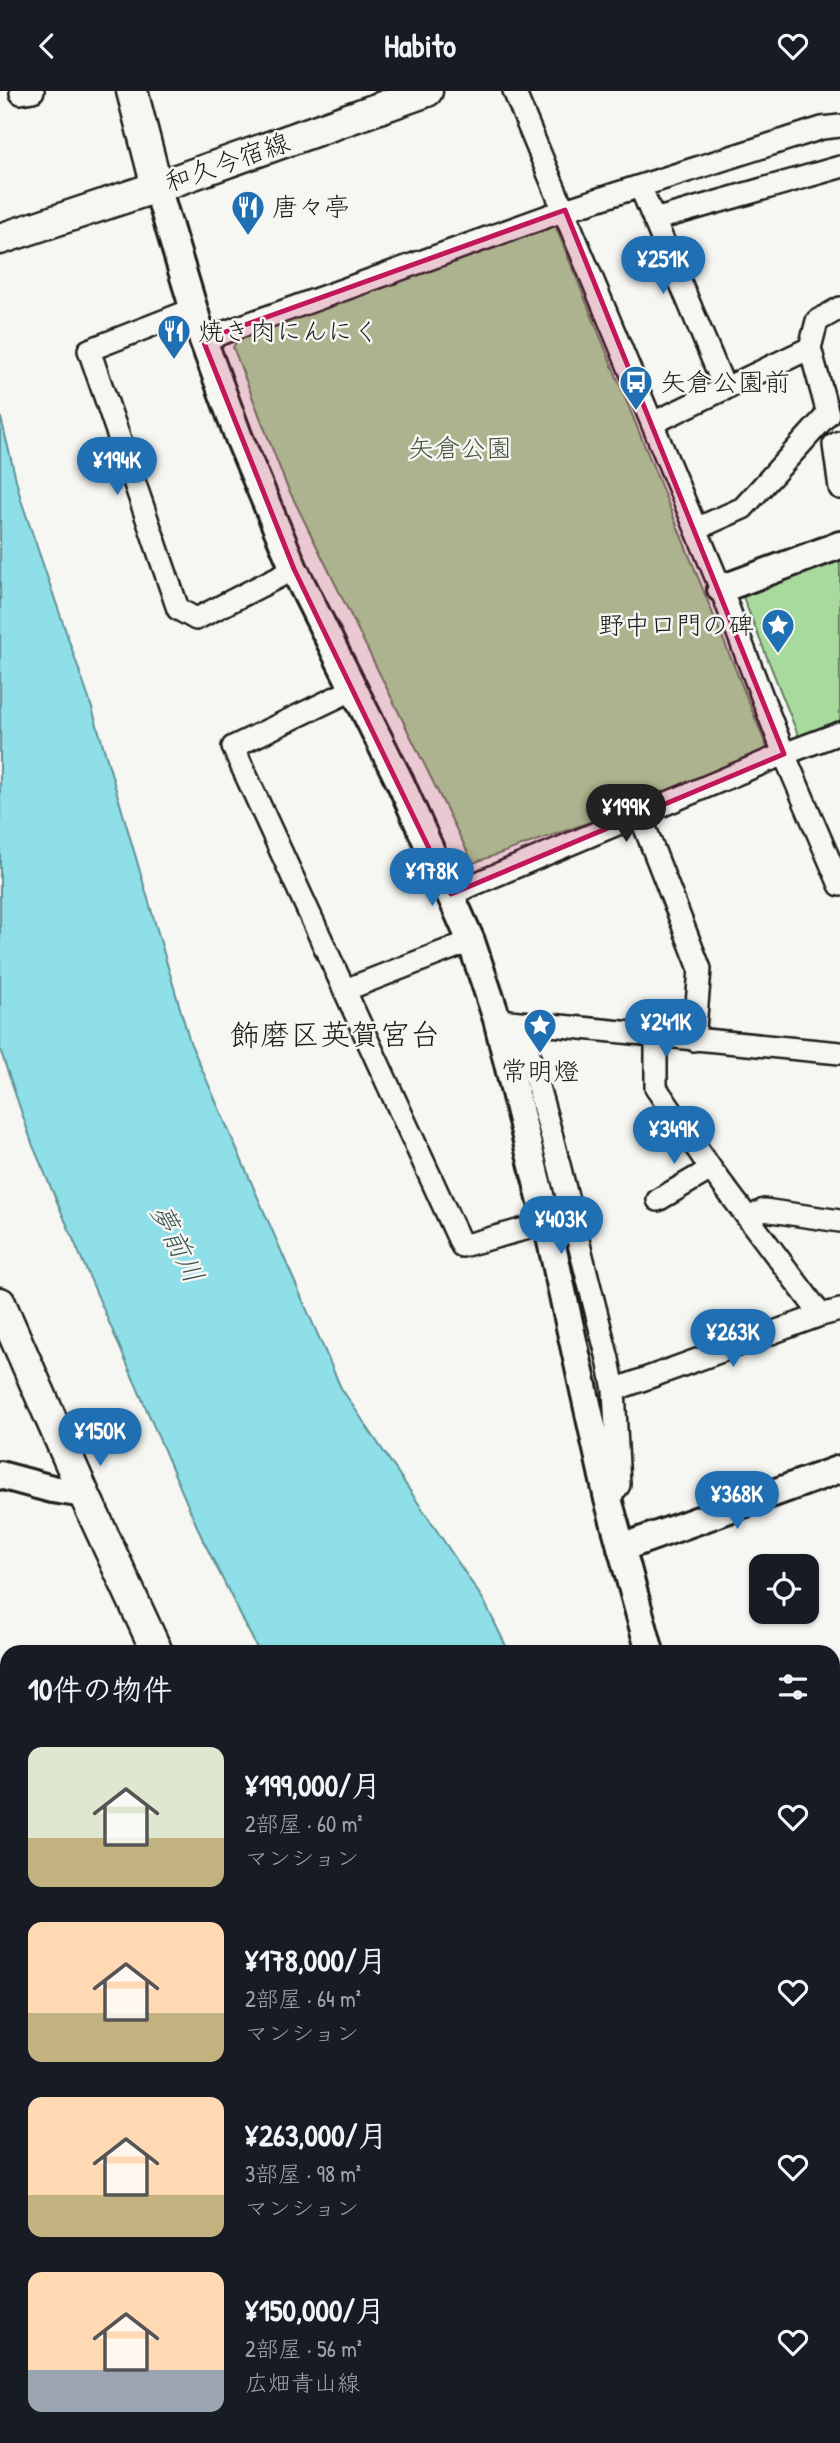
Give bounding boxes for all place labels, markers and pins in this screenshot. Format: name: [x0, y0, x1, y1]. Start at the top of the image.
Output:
restaurant icon: 唐々亭: [229, 188, 267, 237]
place label: 唐々亭: [272, 189, 350, 224]
pin: ¥251K: [614, 237, 712, 296]
restaurant icon: 焼き肉にんにく: [155, 312, 193, 361]
place label: 焼き肉にんにく: [198, 313, 379, 348]
bus stop icon: 矢倉公園前: [617, 363, 655, 412]
place label: 矢倉公園前: [660, 364, 790, 399]
pin: ¥194K: [68, 437, 166, 497]
place icon: 野中口門の碑: [759, 606, 797, 655]
place label: 野中口門の碑: [598, 607, 754, 642]
pin: ¥199K: [577, 785, 675, 844]
pin: ¥178K: [383, 849, 481, 908]
pin: ¥241K: [617, 999, 715, 1059]
place icon: 常明燈: [521, 1006, 559, 1055]
place label: 常明燈: [501, 1053, 579, 1088]
pin: ¥349K: [625, 1107, 723, 1166]
pin: ¥403K: [512, 1197, 610, 1256]
pin: ¥263K: [684, 1309, 782, 1369]
pin: ¥150K: [51, 1409, 149, 1468]
pin: ¥368K: [688, 1471, 786, 1531]

